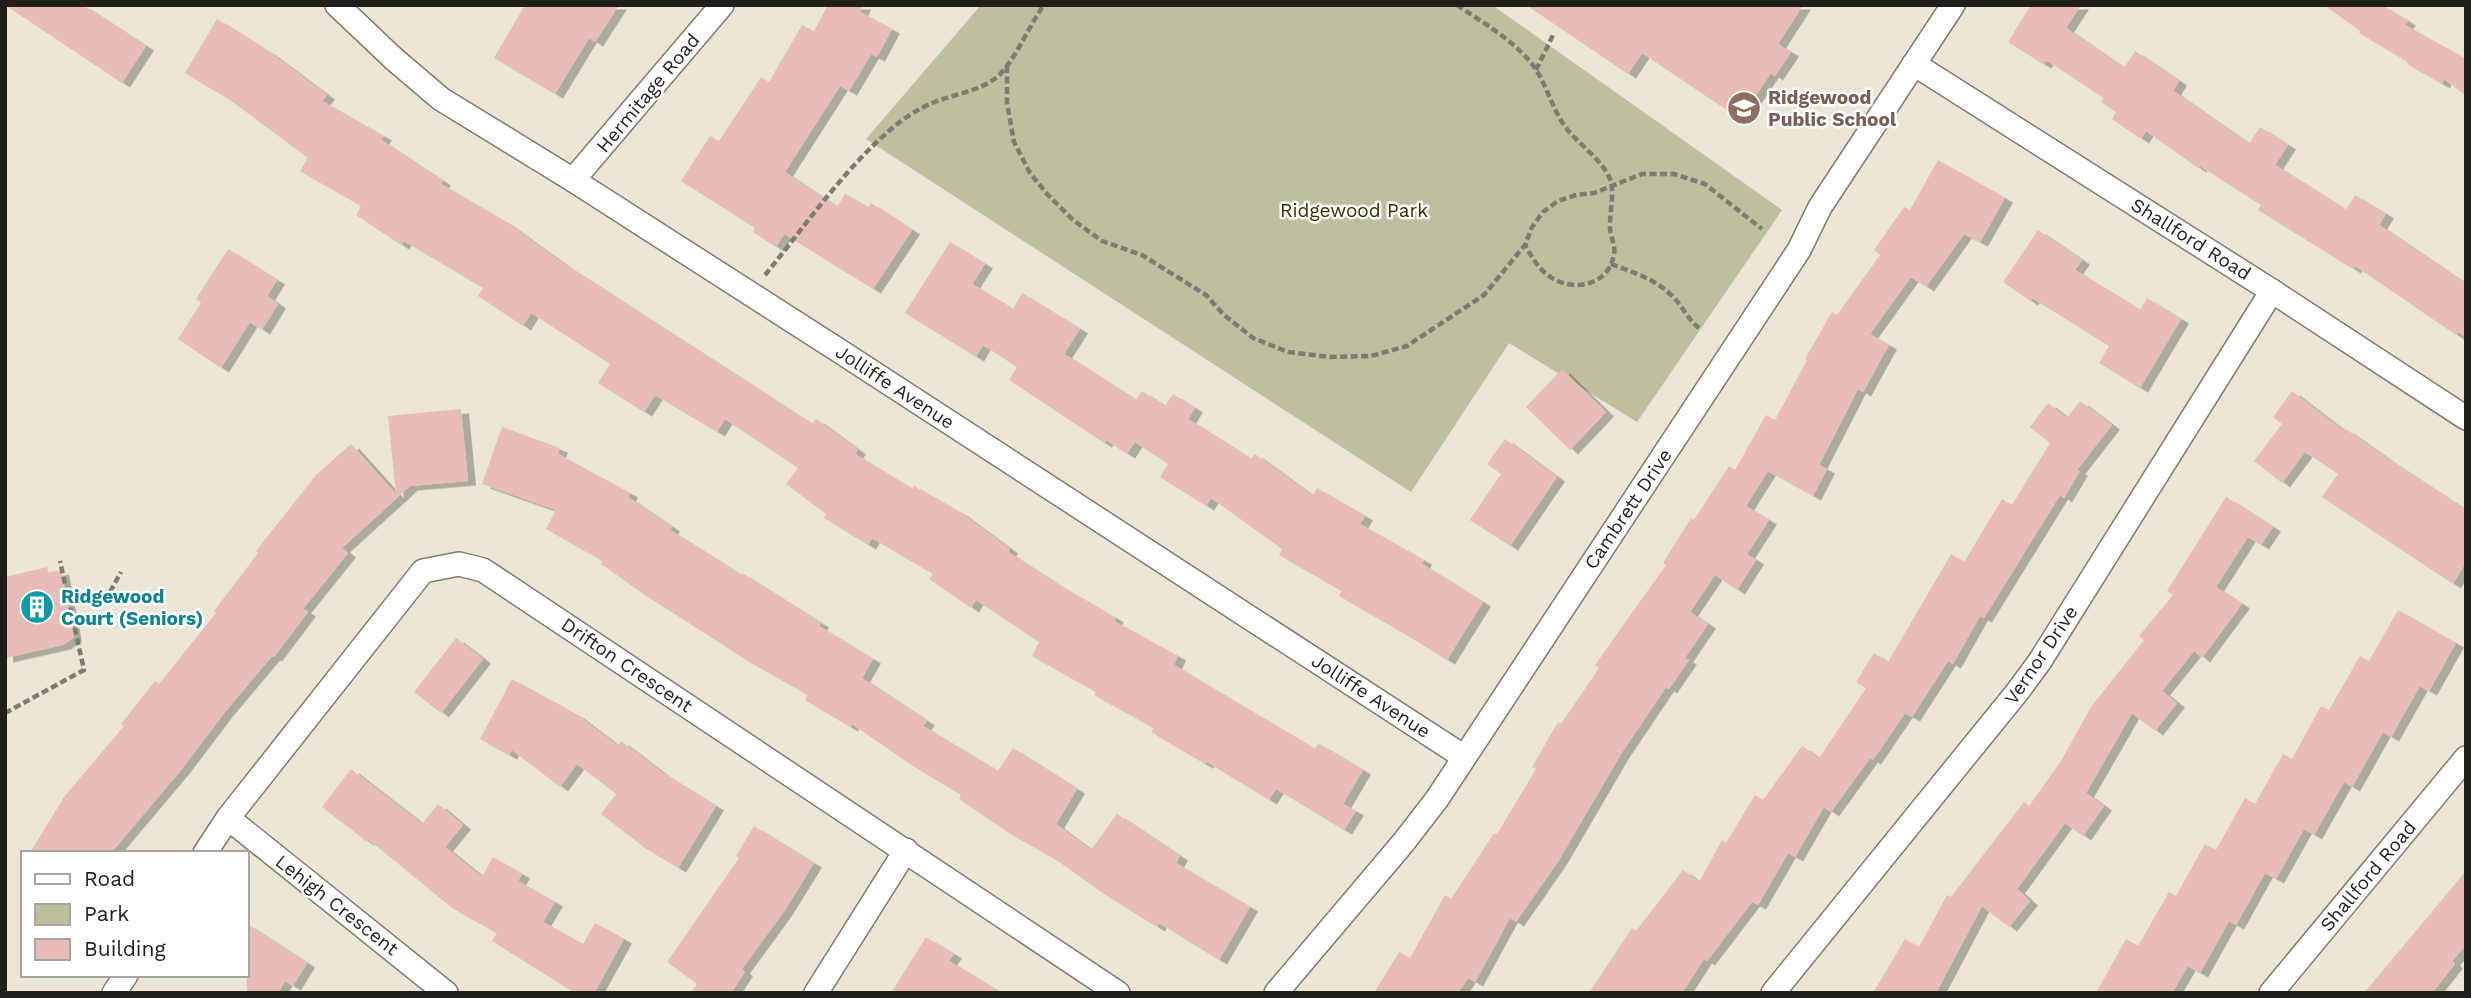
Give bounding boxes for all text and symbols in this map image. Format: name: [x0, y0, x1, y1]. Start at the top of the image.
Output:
street label: Hermitage Road: [592, 29, 704, 157]
place label: Ridgewood Public School: [1768, 86, 1897, 131]
school or university icon: Ridgewood Public School: [1725, 89, 1763, 127]
street label: Shallford Road: [2127, 193, 2255, 285]
park label: Ridgewood Park: [1280, 199, 1428, 222]
street label: Jolliffe Avenue: [831, 340, 959, 434]
street label: Cambrett Drive: [1579, 444, 1677, 574]
place label: Ridgewood Court (Seniors): [61, 585, 203, 630]
building icon: Ridgewood Court (Seniors): [18, 588, 56, 626]
street label: Vernor Drive: [1999, 601, 2083, 709]
street label: Drifton Crescent: [557, 613, 697, 717]
street label: Jolliffe Avenue: [1307, 649, 1435, 743]
street label: Shallford Road: [2315, 816, 2421, 936]
street label: Lehigh Crescent: [271, 850, 403, 960]
legend: [21, 851, 248, 977]
text: Road: [84, 866, 135, 891]
text: Park: [84, 901, 129, 926]
text: Building: [84, 936, 166, 961]

